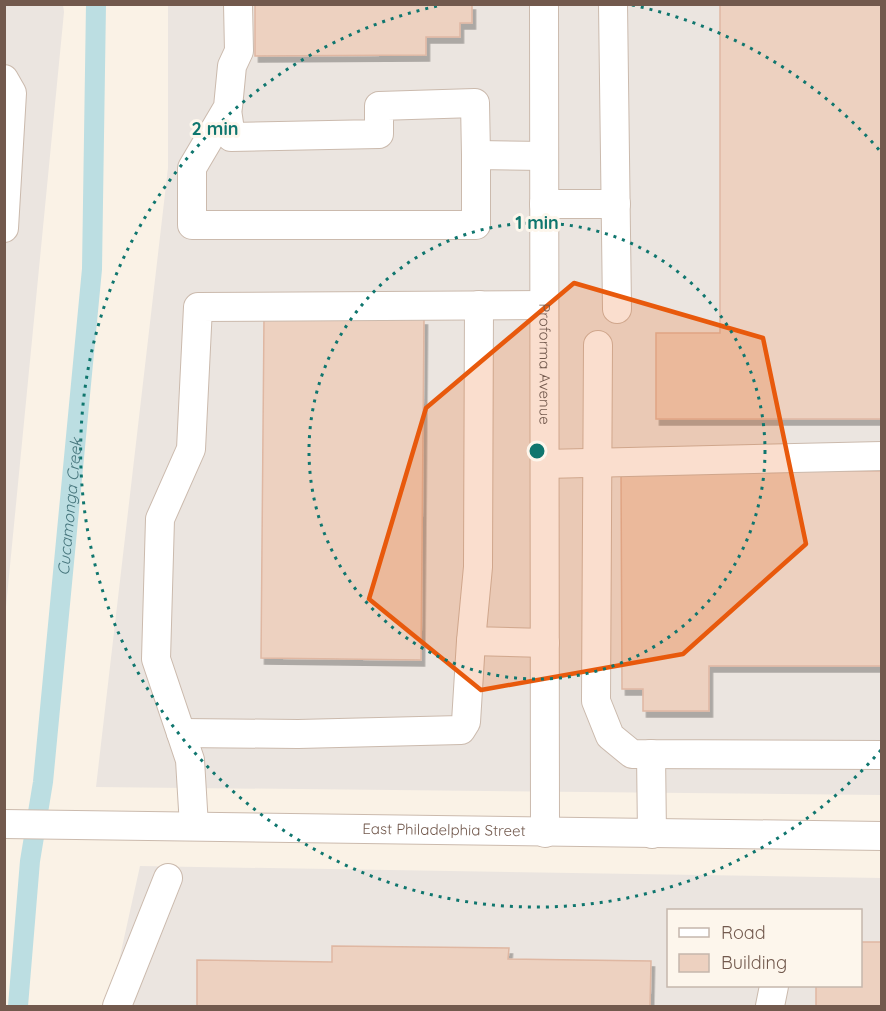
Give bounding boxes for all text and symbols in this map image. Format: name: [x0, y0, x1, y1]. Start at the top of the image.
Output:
text: 2 min: [192, 117, 238, 140]
text: 1 min: [515, 211, 559, 234]
street label: Proforma Avenue: [535, 303, 555, 425]
water label: Cucamonga Creek: [53, 436, 86, 576]
centre of rings: [527, 441, 547, 461]
street label: East Philadelphia Street: [362, 819, 526, 840]
legend: [667, 909, 862, 987]
text: Road: [721, 921, 766, 944]
text: Building: [721, 951, 787, 974]

